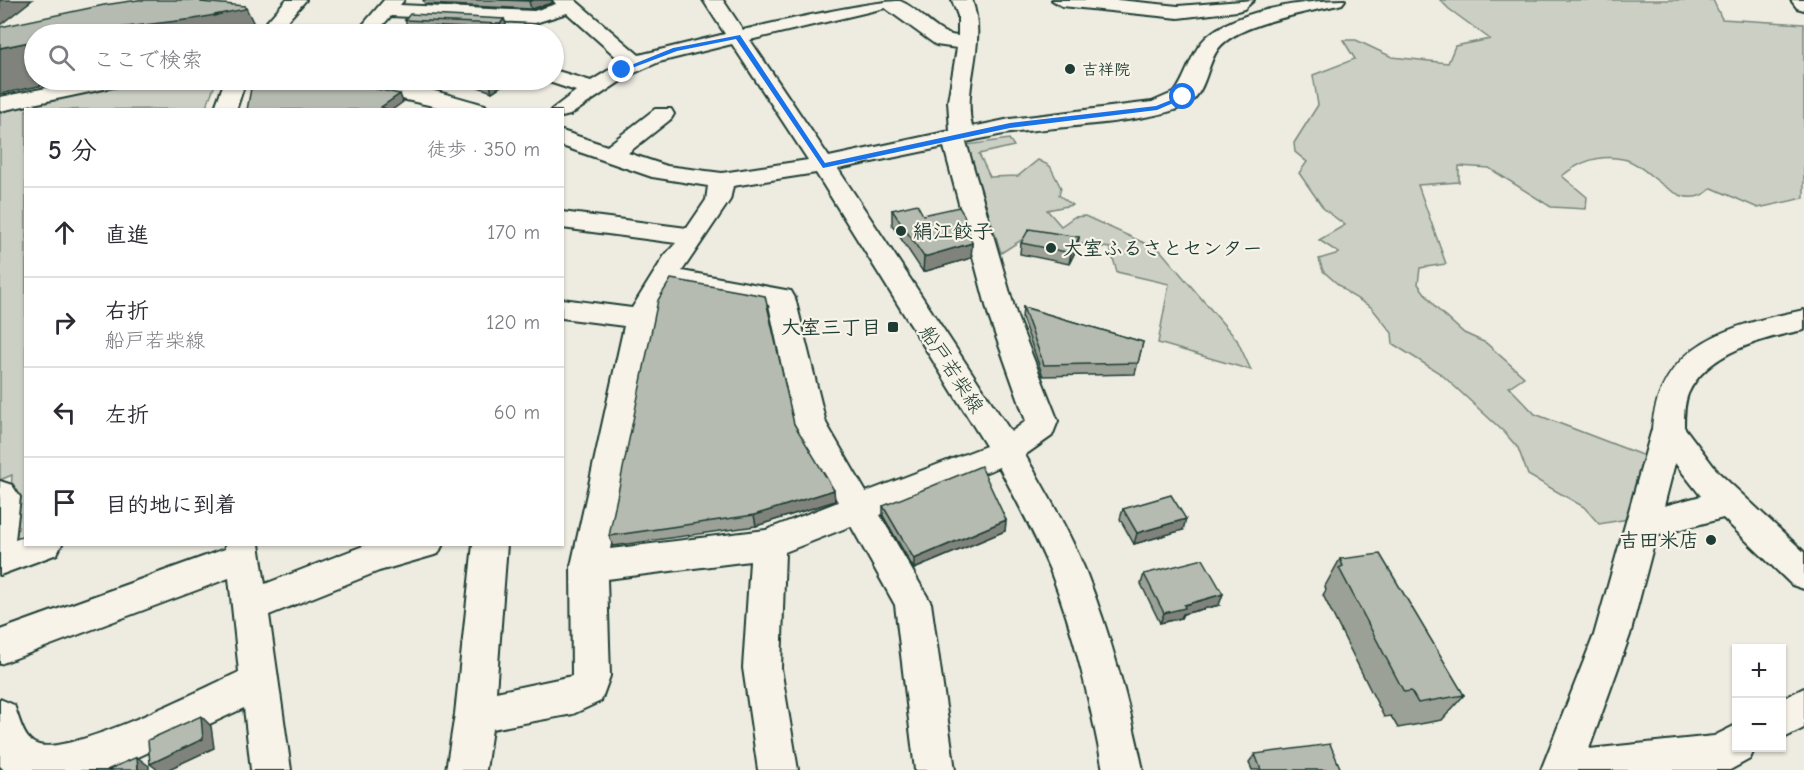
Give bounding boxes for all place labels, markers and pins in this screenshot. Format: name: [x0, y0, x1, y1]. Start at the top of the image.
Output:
place label: 吉祥院: [1082, 61, 1130, 79]
marker: 吉祥院: [1063, 62, 1077, 76]
place label: 絹江餃子: [913, 220, 993, 243]
marker: 絹江餃子: [894, 224, 908, 238]
place label: 大室ふるさとセンター: [1063, 237, 1263, 260]
marker: 大室ふるさとセンター: [1044, 241, 1058, 255]
place label: 大室三丁目: [781, 316, 881, 339]
marker: 大室三丁目: [886, 320, 900, 334]
place label: 吉田米店: [1619, 529, 1699, 552]
marker: 吉田米店: [1704, 533, 1718, 547]

